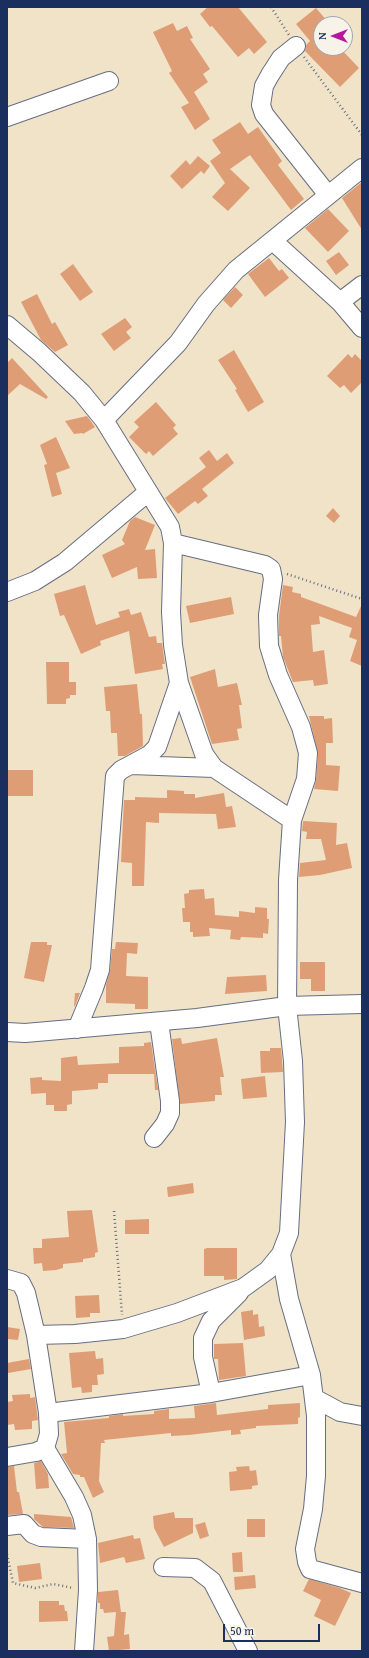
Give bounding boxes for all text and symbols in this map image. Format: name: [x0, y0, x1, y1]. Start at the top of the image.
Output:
north arrow: [313, 16, 353, 56]
text: N: [314, 32, 330, 40]
scale bar: [225, 1616, 322, 1642]
text: 50 m: [230, 1622, 254, 1639]

